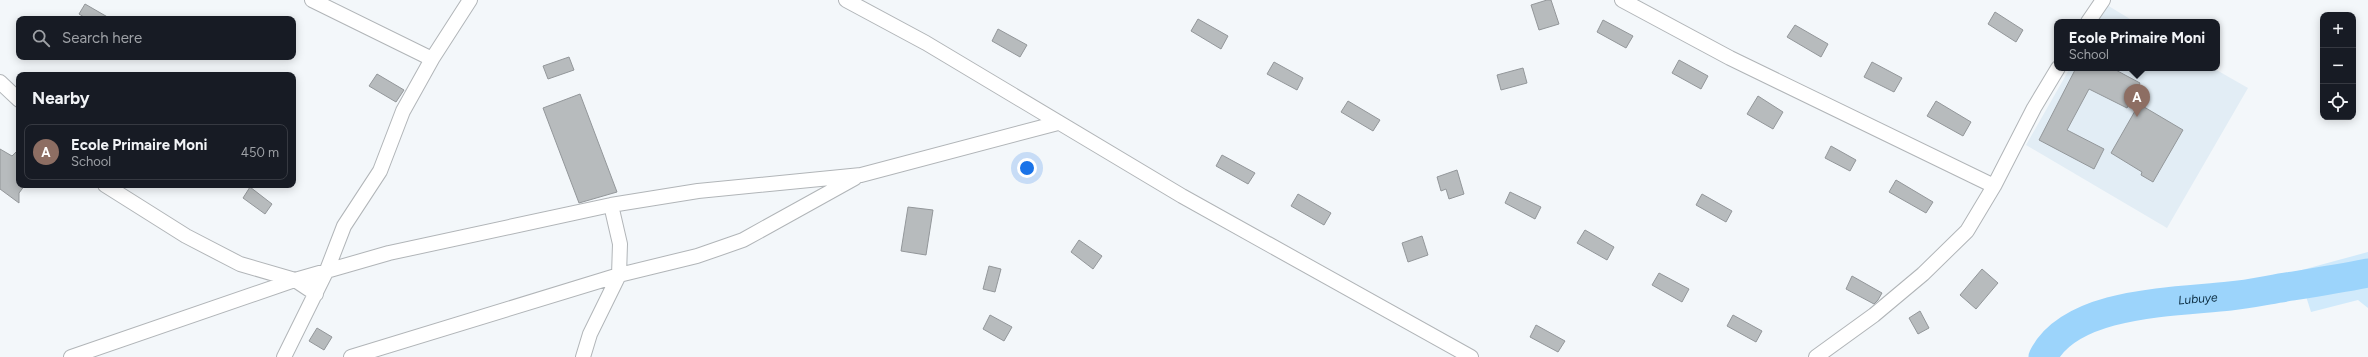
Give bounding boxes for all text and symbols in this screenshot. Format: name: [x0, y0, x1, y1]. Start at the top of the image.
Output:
map controls: [2320, 12, 2356, 120]
button: +: [2320, 12, 2356, 48]
search box: [16, 16, 296, 60]
popup: [2054, 19, 2220, 71]
icon: search: [30, 27, 52, 49]
text: Search here: [62, 29, 142, 47]
text: Ecole Primaire Moni: [2069, 29, 2205, 47]
text: School: [2069, 47, 2109, 62]
button: −: [2320, 48, 2356, 84]
pin: A: [2124, 84, 2150, 117]
button: locate: [2320, 84, 2356, 120]
text: Nearby: [32, 88, 90, 108]
text: Ecole Primaire Moni: [71, 136, 208, 154]
text: A: [41, 145, 51, 160]
text: 450 m: [241, 145, 279, 160]
text: School: [71, 154, 111, 169]
your location: [1017, 158, 1037, 178]
water label: Lubuye: [2177, 290, 2218, 308]

